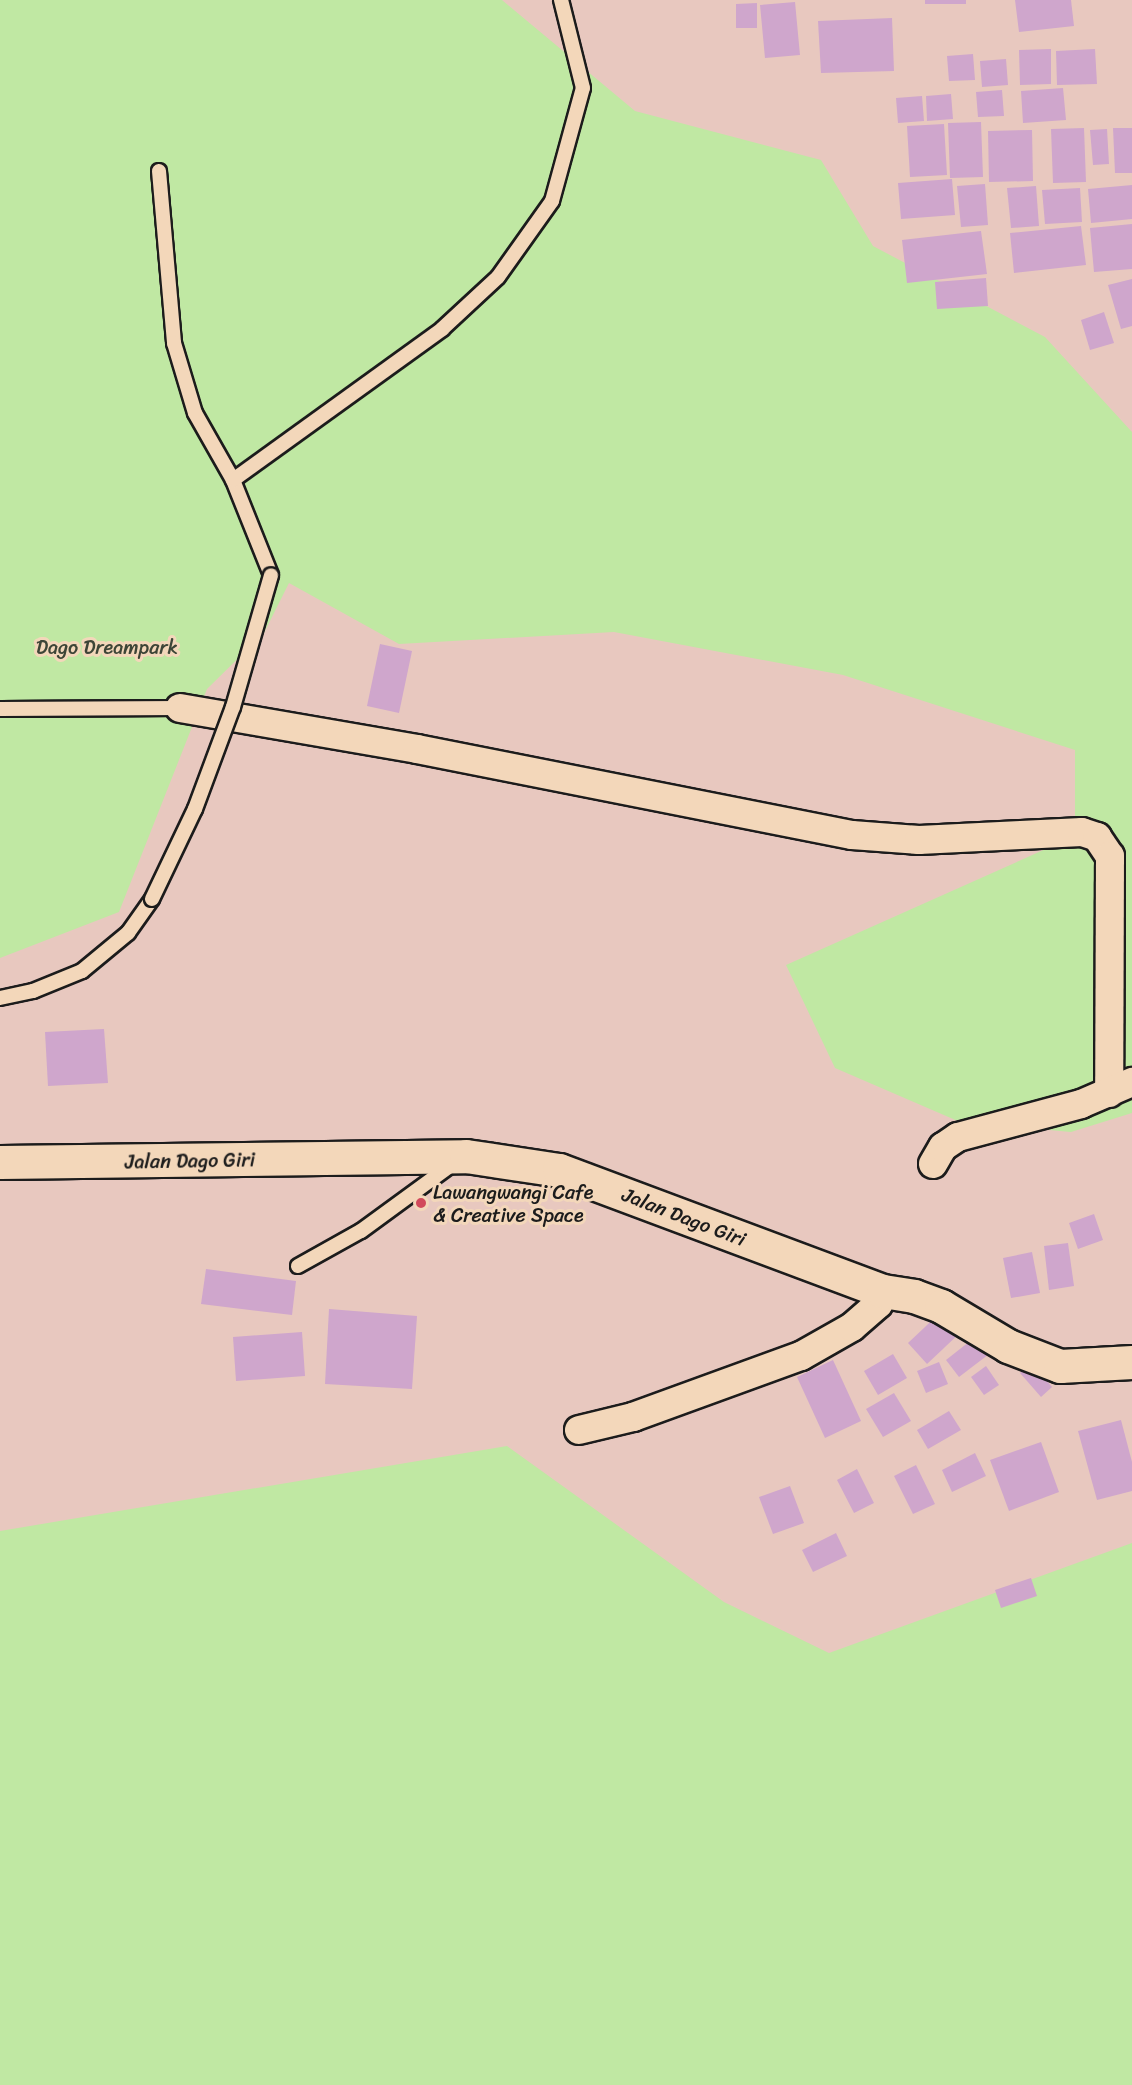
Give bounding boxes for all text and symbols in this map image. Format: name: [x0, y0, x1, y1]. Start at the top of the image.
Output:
park label: Dago Dreampark: [36, 635, 178, 659]
street label: Jalan Dago Giri: [125, 1148, 255, 1174]
place label: Lawangwangi Cafe & Creative Space: [433, 1180, 594, 1227]
street label: Jalan Dago Giri: [619, 1182, 749, 1252]
marker: Lawangwangi Cafe & Creative Space: [414, 1196, 428, 1210]

